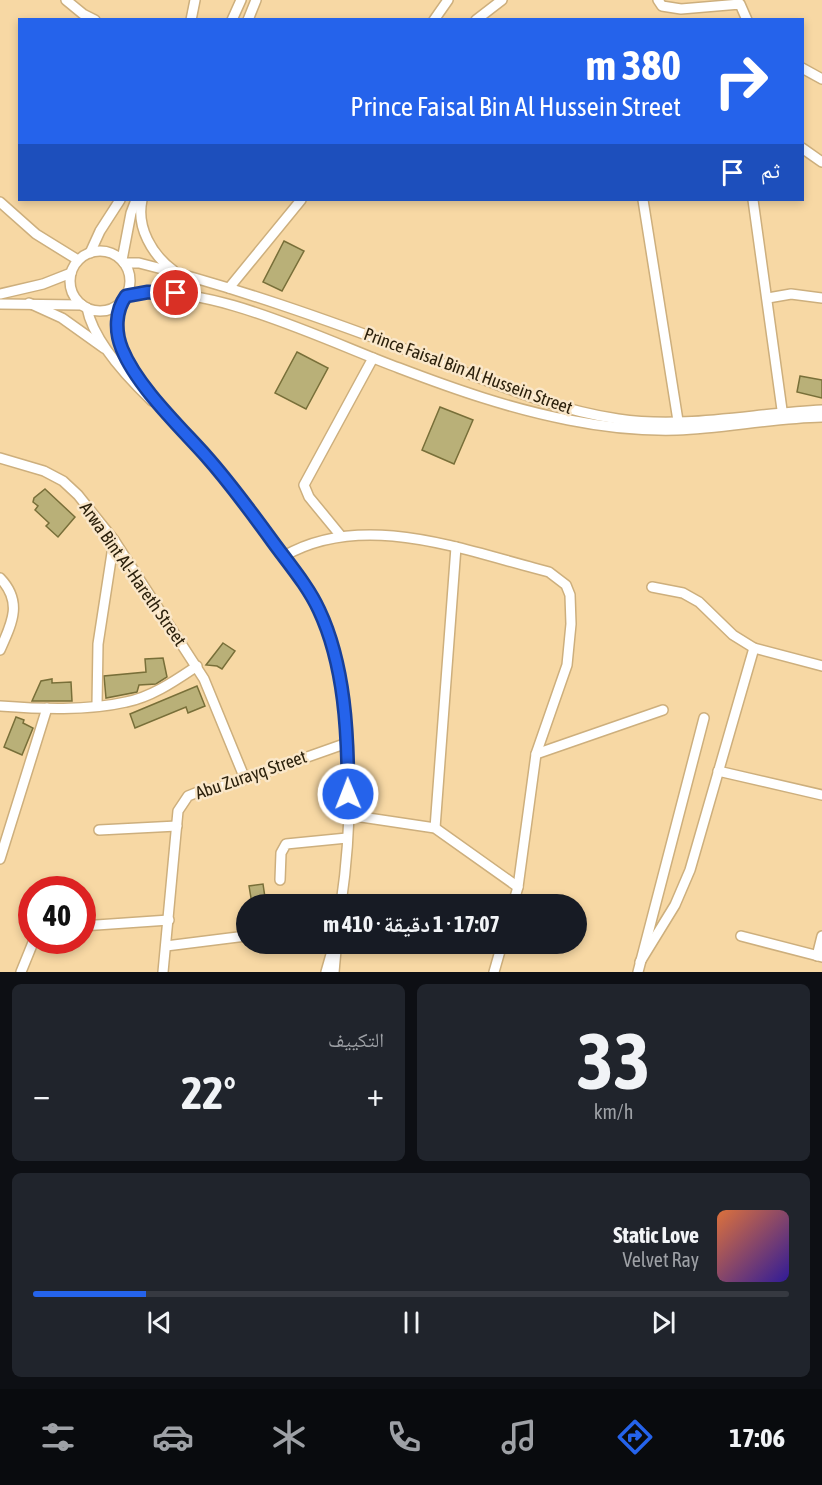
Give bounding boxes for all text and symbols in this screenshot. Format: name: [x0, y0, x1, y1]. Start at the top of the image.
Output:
text: 380 m: [586, 41, 681, 89]
icon: right: [702, 42, 780, 120]
text: Prince Faisal Bin Al Hussein Street: [350, 91, 681, 122]
icon: arrive: [716, 156, 749, 189]
text: ثم: [761, 157, 780, 183]
pin: [150, 267, 201, 318]
icon: arrive: [159, 276, 192, 309]
street label: Prince Faisal Bin Al Hussein Street: [361, 323, 575, 418]
street label: Arwa Bint Al-Hareth Street: [76, 498, 191, 650]
street label: Abu Zurayq Street: [192, 746, 309, 803]
position arrow: [316, 762, 380, 826]
speed limit sign: 40: [18, 876, 96, 954]
text: 17:07 · 1 دقيقة · 410 m: [323, 911, 500, 937]
text: 33: [577, 1016, 650, 1106]
text: التكييف: [328, 1028, 384, 1051]
text: 22°: [181, 1067, 236, 1119]
text: −: [33, 1075, 50, 1113]
text: +: [367, 1075, 384, 1113]
text: km/h: [594, 1100, 633, 1123]
text: Static Love: [613, 1222, 699, 1248]
text: Velvet Ray: [622, 1248, 699, 1271]
icon: previous: [143, 1306, 176, 1339]
icon: pause: [395, 1306, 428, 1339]
icon: next: [647, 1306, 680, 1339]
icon: filters: [37, 1416, 79, 1458]
icon: car: [152, 1416, 194, 1458]
icon: climate: [268, 1416, 310, 1458]
icon: phone: [383, 1416, 425, 1458]
icon: music: [498, 1416, 540, 1458]
icon: directions: [614, 1416, 656, 1458]
text: 17:06: [729, 1422, 785, 1453]

